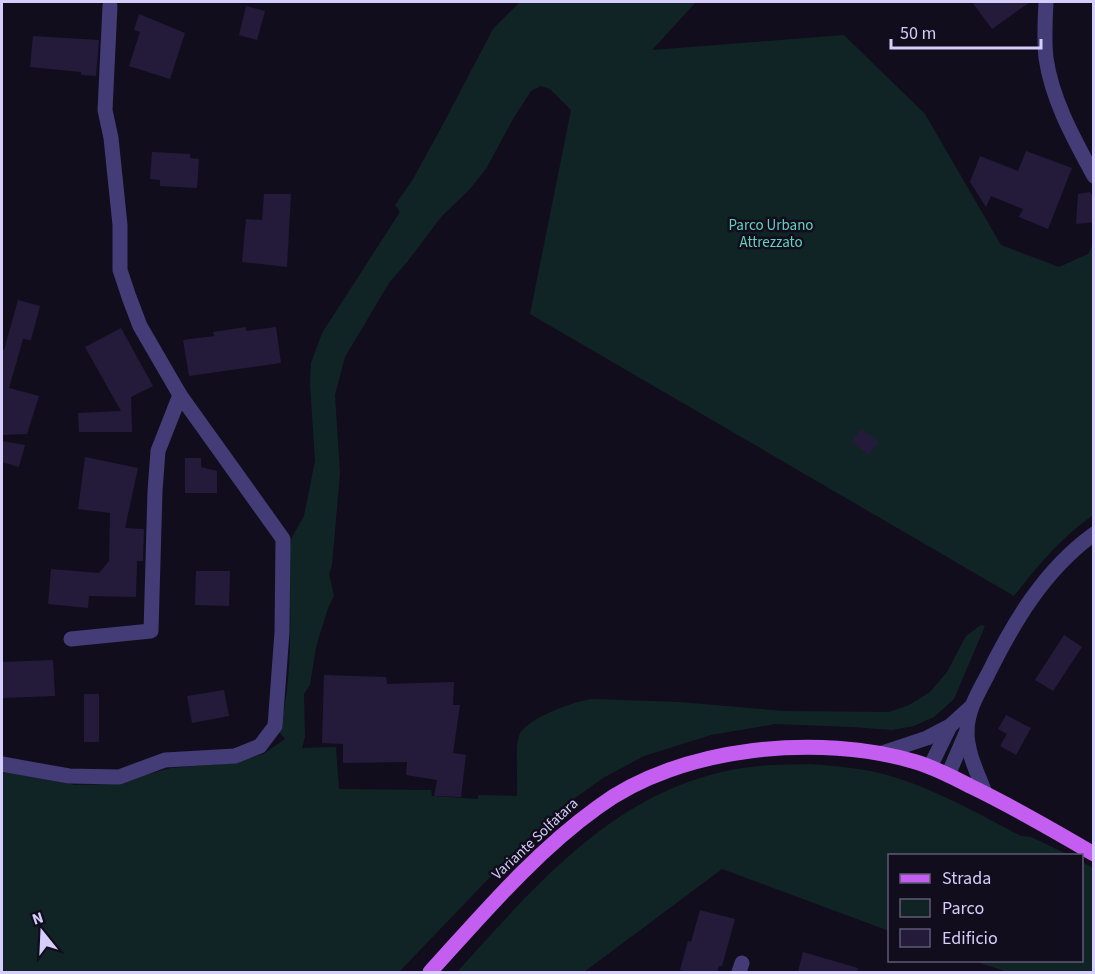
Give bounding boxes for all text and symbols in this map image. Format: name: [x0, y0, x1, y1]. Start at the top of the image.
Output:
scale bar: [891, 12, 1041, 50]
text: 50 m: [900, 21, 936, 46]
park label: Parco Urbano Attrezzato: [729, 215, 813, 253]
street label: Variante Solfatara: [487, 793, 583, 885]
legend: [888, 854, 1083, 962]
text: Strada: [942, 866, 991, 891]
text: Parco: [942, 896, 984, 921]
north arrow: [12, 902, 72, 962]
text: N: [29, 907, 46, 931]
text: Edificio: [942, 926, 998, 951]

